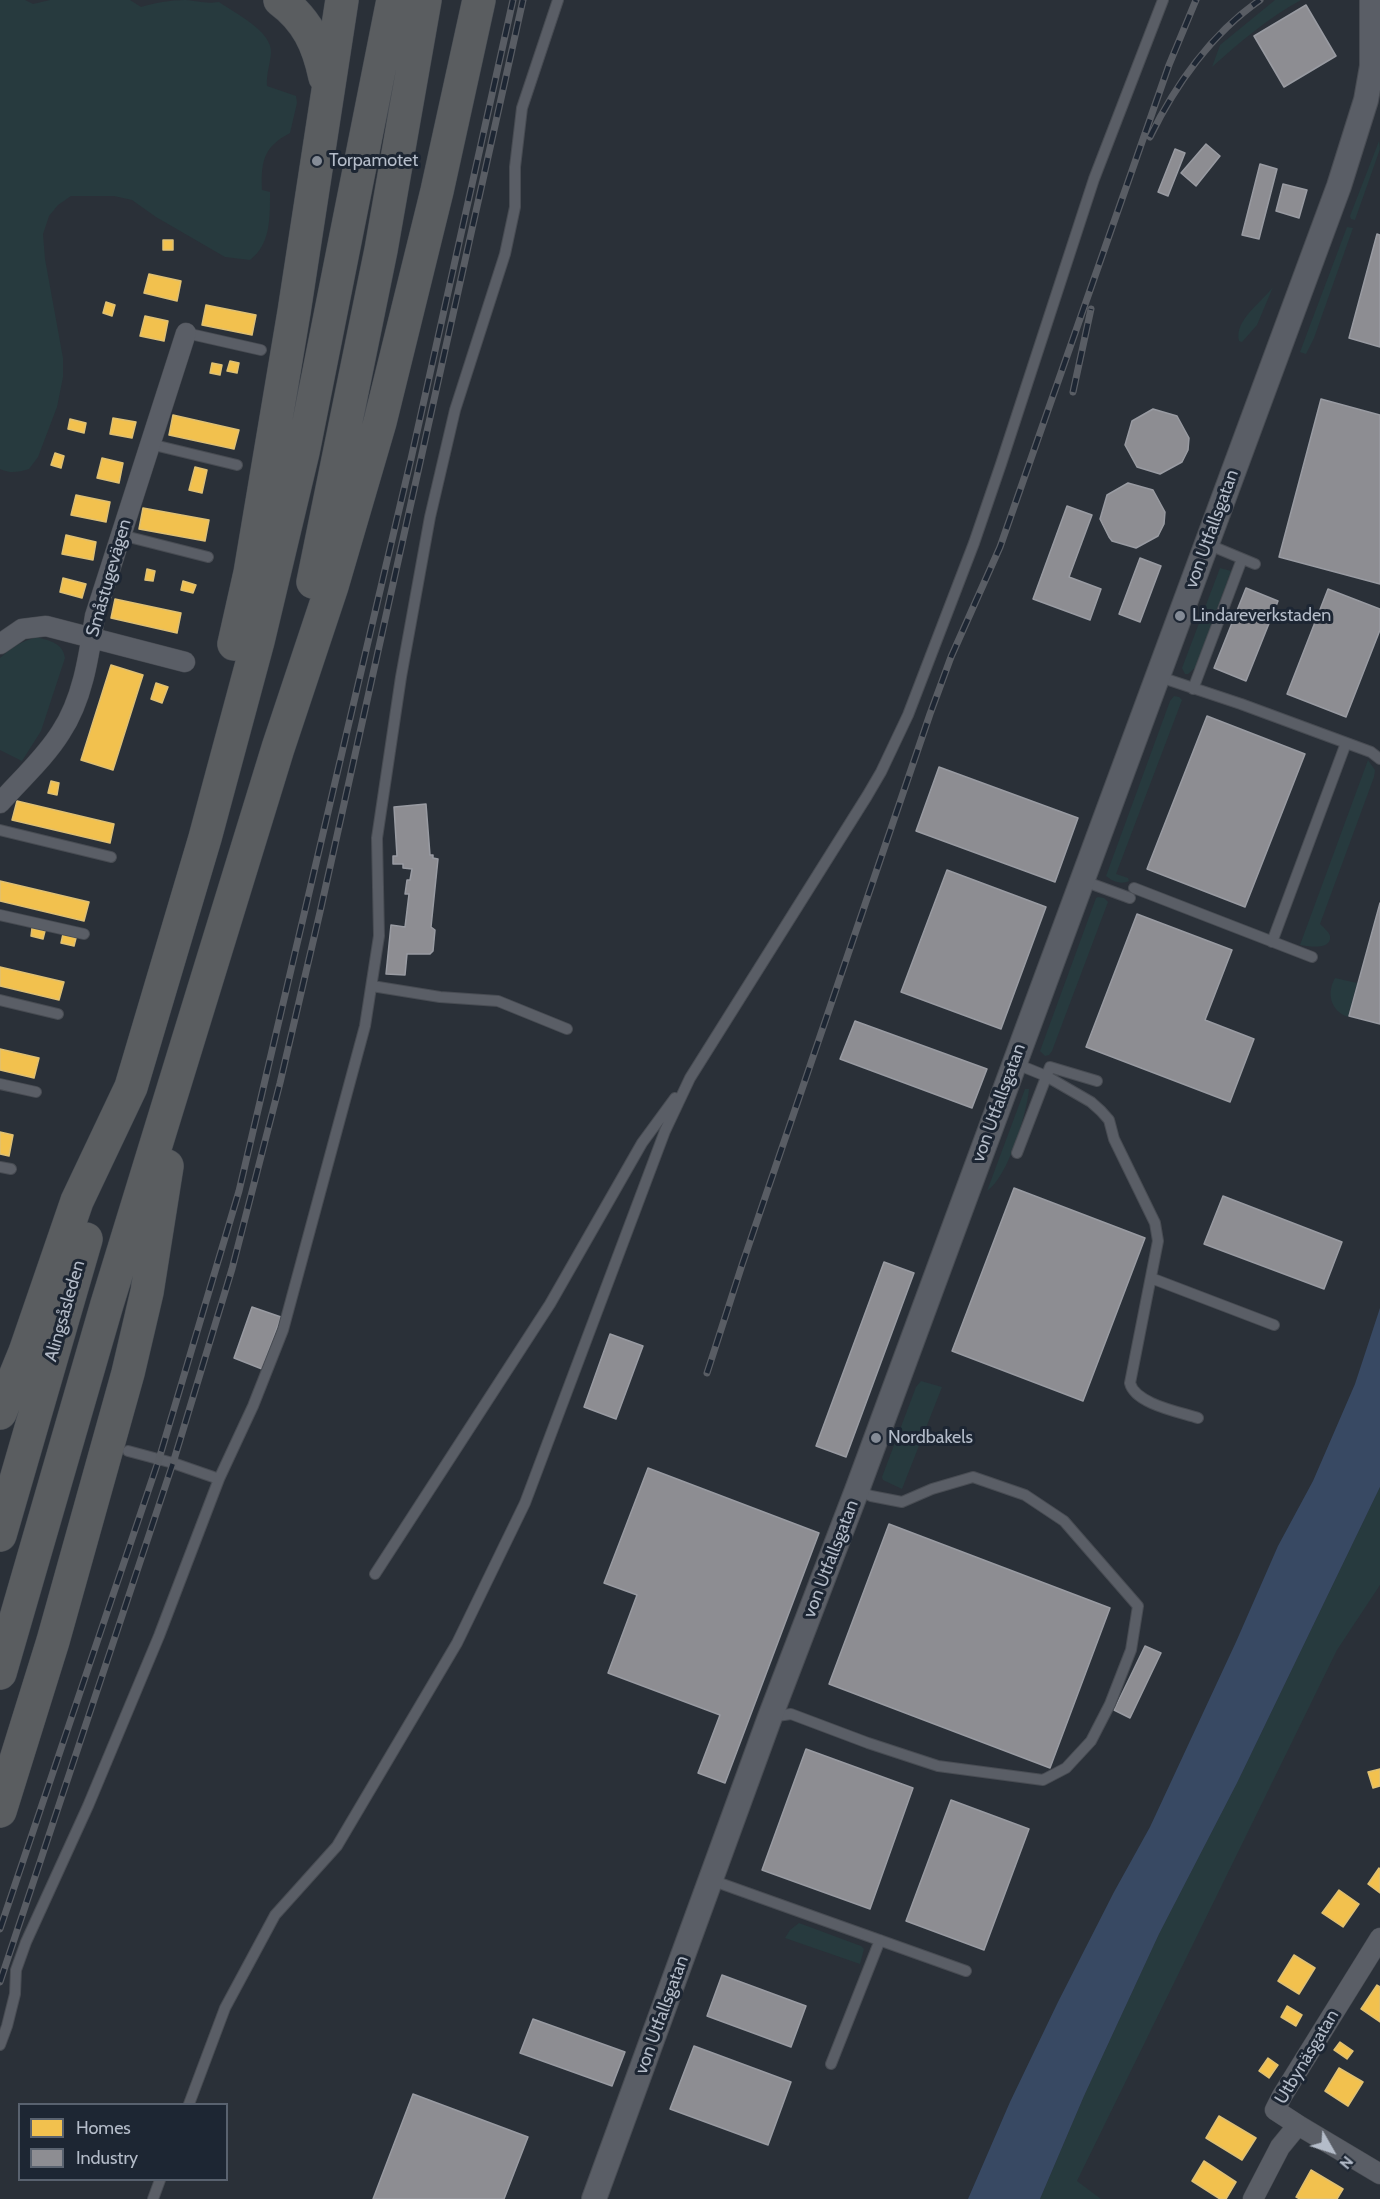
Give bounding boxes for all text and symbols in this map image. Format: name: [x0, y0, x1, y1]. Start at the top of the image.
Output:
place label: Torpamotet: [329, 150, 418, 172]
marker: Torpamotet: [310, 154, 324, 168]
street label: von Utfallsgatan: [1181, 467, 1243, 591]
street label: Småstugevägen: [82, 517, 136, 639]
place label: Lindareverkstaden: [1192, 605, 1331, 627]
marker: Lindareverkstaden: [1173, 609, 1187, 623]
street label: von Utfallsgatan: [968, 1041, 1030, 1165]
street label: Alingsåsleden: [40, 1258, 90, 1364]
place label: Nordbakels: [888, 1427, 973, 1449]
marker: Nordbakels: [869, 1431, 883, 1445]
street label: von Utfallsgatan: [799, 1497, 863, 1621]
street label: von Utfallsgatan: [631, 1953, 693, 2077]
street label: Utbynäsgatan: [1270, 2006, 1344, 2108]
legend: [18, 2103, 228, 2181]
text: Homes: [76, 2117, 131, 2139]
north arrow: [1302, 2121, 1362, 2181]
text: Industry: [76, 2147, 138, 2169]
text: N: [1335, 2152, 1357, 2173]

